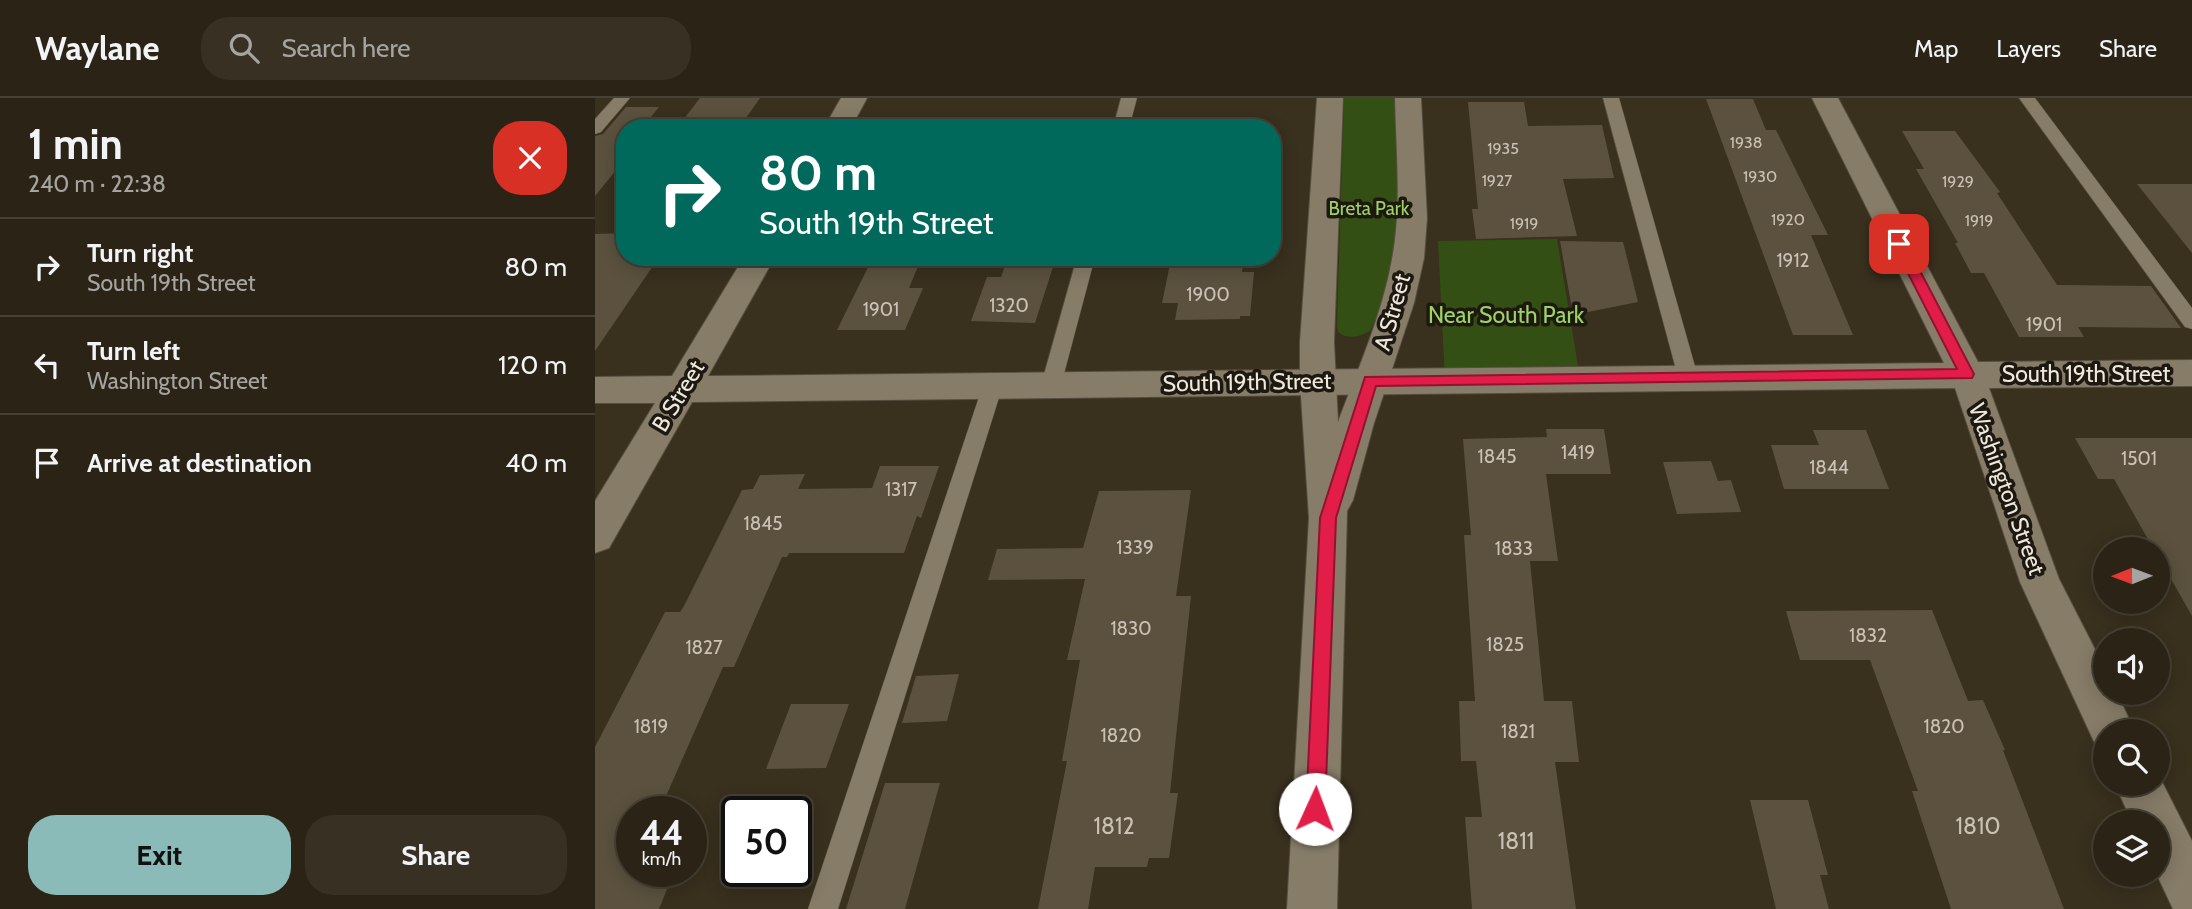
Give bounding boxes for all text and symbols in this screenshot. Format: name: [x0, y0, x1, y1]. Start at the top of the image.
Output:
search box: [201, 17, 691, 80]
text: Waylane: [35, 28, 159, 68]
icon: search: [225, 29, 263, 67]
text: Search here: [281, 32, 411, 64]
text: Map: [1914, 34, 1958, 63]
text: Layers: [1996, 34, 2061, 63]
text: Share: [2099, 34, 2157, 63]
text: 1 min: [28, 118, 123, 170]
button: close: [493, 121, 567, 195]
house number: 1938: [1730, 133, 1762, 152]
house number: 1935: [1487, 139, 1519, 158]
text: 80 m: [759, 143, 877, 202]
icon: right: [644, 147, 735, 238]
house number: 1930: [1743, 167, 1777, 186]
text: 240 m · 22:38: [28, 170, 166, 198]
house number: 1927: [1482, 171, 1512, 190]
house number: 1929: [1942, 172, 1974, 191]
park label: Breta Park: [1329, 197, 1410, 220]
text: South 19th Street: [759, 203, 994, 242]
house number: 1920: [1771, 210, 1805, 229]
house number: 1919: [1965, 211, 1993, 230]
house number: 1919: [1510, 214, 1538, 233]
pin: [1869, 214, 1929, 274]
icon: arrive: [1880, 225, 1918, 263]
text: Turn right: [87, 237, 193, 269]
icon: right: [28, 248, 66, 286]
house number: 1912: [1776, 249, 1810, 272]
text: 80 m: [504, 251, 567, 283]
text: South 19th Street: [87, 269, 256, 297]
street label: A Street: [1368, 270, 1416, 354]
house number: 1900: [1186, 283, 1230, 306]
house number: 1320: [989, 294, 1029, 317]
house number: 1901: [863, 298, 899, 321]
park label: Near South Park: [1428, 301, 1585, 329]
house number: 1901: [2026, 313, 2062, 336]
text: Turn left: [87, 335, 180, 367]
icon: left: [28, 346, 66, 384]
text: 120 m: [498, 349, 567, 381]
street label: B Street: [646, 355, 710, 437]
street label: South 19th Street: [2002, 360, 2171, 388]
text: Washington Street: [87, 367, 268, 395]
street label: South 19th Street: [1162, 367, 1332, 397]
street label: Washington Street: [1963, 399, 2051, 579]
house number: 1419: [1561, 441, 1595, 464]
icon: arrive: [28, 444, 66, 482]
house number: 1845: [1478, 445, 1516, 468]
text: Arrive at destination: [87, 447, 312, 479]
text: 40 m: [505, 447, 567, 479]
house number: 1501: [2121, 447, 2157, 470]
house number: 1844: [1809, 456, 1849, 479]
house number: 1317: [885, 478, 918, 501]
house number: 1845: [744, 512, 782, 535]
house number: 1339: [1116, 536, 1154, 559]
house number: 1833: [1495, 537, 1533, 560]
north arrow: [2093, 537, 2170, 614]
map controls: [2093, 537, 2170, 887]
house number: 1830: [1110, 617, 1152, 640]
house number: 1832: [1849, 624, 1887, 647]
button: sound: [2093, 628, 2170, 705]
house number: 1825: [1486, 633, 1524, 656]
house number: 1827: [685, 636, 723, 659]
house number: 1819: [634, 715, 668, 738]
house number: 1820: [1924, 715, 1964, 738]
button: search: [2093, 719, 2170, 796]
house number: 1821: [1501, 720, 1535, 743]
house number: 1820: [1101, 724, 1141, 747]
position arrow: [1278, 772, 1352, 846]
speed limit sign: 50: [721, 796, 812, 887]
button: layers: [2093, 810, 2170, 887]
text: 44: [640, 811, 683, 854]
house number: 1812: [1094, 812, 1135, 840]
house number: 1810: [1956, 812, 2001, 840]
button: Exit: [28, 815, 291, 895]
button: Share: [305, 815, 567, 895]
house number: 1811: [1498, 827, 1534, 855]
text: km/h: [642, 848, 681, 870]

